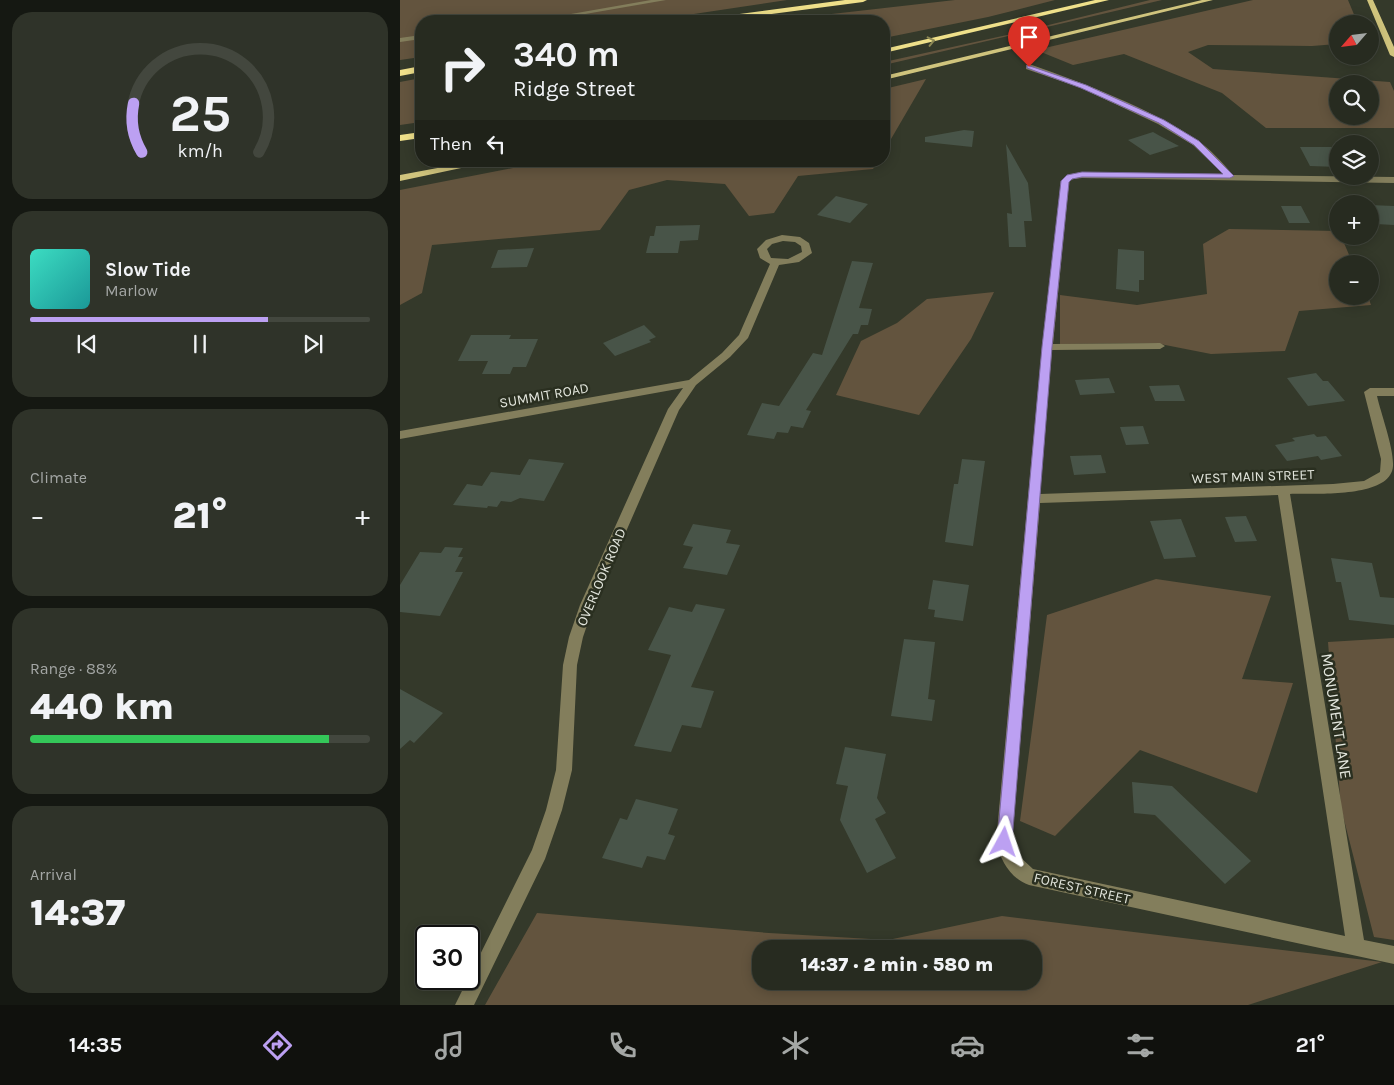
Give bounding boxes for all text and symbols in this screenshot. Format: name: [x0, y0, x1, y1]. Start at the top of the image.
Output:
north arrow: [1329, 15, 1379, 65]
map controls: [1329, 15, 1379, 305]
pin: [1008, 16, 1050, 67]
icon: arrive: [1015, 23, 1043, 51]
text: 340 m: [513, 34, 620, 75]
icon: right: [430, 35, 495, 100]
one-way arrow: [927, 36, 936, 47]
button: search: [1329, 75, 1379, 125]
text: Ridge Street: [513, 76, 635, 102]
text: 25: [169, 83, 231, 144]
icon: left: [482, 130, 510, 158]
text: Then: [430, 133, 472, 155]
button: layers: [1329, 135, 1379, 185]
text: km/h: [177, 141, 223, 162]
button: +: [1329, 195, 1379, 245]
button: −: [1329, 255, 1379, 305]
text: Slow Tide: [105, 259, 191, 281]
text: Marlow: [105, 281, 158, 300]
icon: previous: [73, 330, 101, 358]
icon: pause: [186, 330, 214, 358]
icon: next: [299, 330, 327, 358]
street label: SUMMIT ROAD: [498, 379, 590, 412]
street label: WEST MAIN STREET: [1191, 466, 1315, 487]
text: Climate: [30, 468, 87, 487]
text: 21°: [172, 493, 228, 538]
text: −: [30, 499, 45, 532]
text: +: [355, 499, 370, 532]
street label: OVERLOOK ROAD: [573, 526, 630, 629]
street label: MONUMENT LANE: [1317, 652, 1356, 780]
text: Range · 88%: [30, 659, 117, 678]
text: 440 km: [30, 684, 174, 729]
position arrow: [977, 815, 1029, 867]
text: Arrival: [30, 865, 77, 884]
street label: FOREST STREET: [1032, 869, 1132, 908]
text: 14:37: [30, 890, 125, 935]
speed limit sign: 30: [415, 925, 480, 990]
text: 14:37 · 2 min · 580 m: [801, 954, 993, 976]
icon: directions: [260, 1028, 295, 1063]
icon: music: [432, 1028, 467, 1063]
icon: phone: [605, 1028, 640, 1063]
icon: climate: [778, 1028, 813, 1063]
icon: car: [950, 1028, 985, 1063]
icon: filters: [1123, 1028, 1158, 1063]
text: 14:35: [69, 1032, 122, 1058]
text: 21°: [1295, 1032, 1325, 1058]

